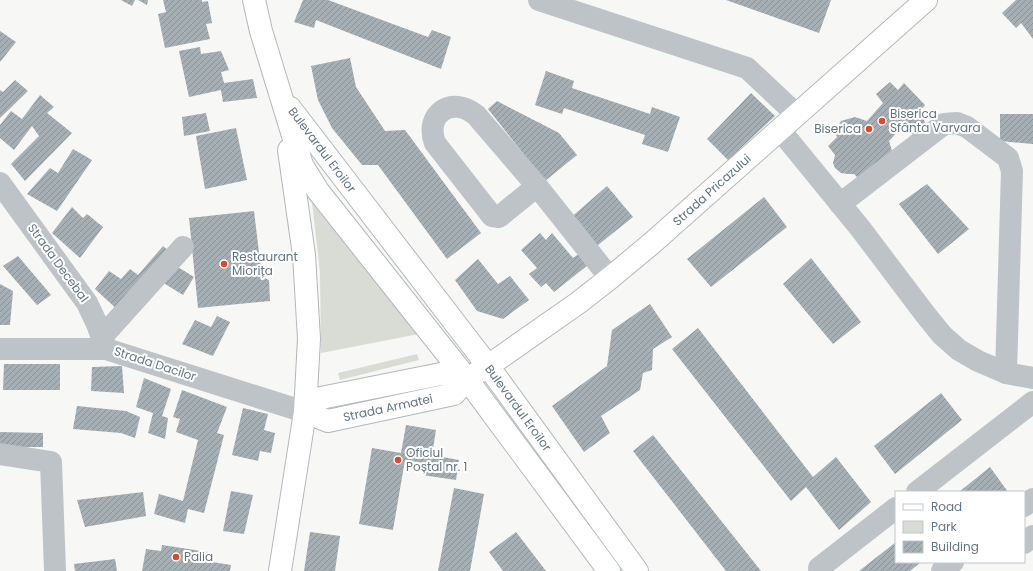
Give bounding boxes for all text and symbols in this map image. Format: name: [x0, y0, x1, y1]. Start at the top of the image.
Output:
street label: Bulevardul Eroilor: [285, 103, 361, 196]
place label: Biserica Sfânta Varvara: [890, 105, 981, 136]
marker: Biserica Sfânta Varvara: [877, 116, 887, 126]
place label: Biserica: [814, 120, 861, 137]
marker: Biserica: [864, 124, 874, 134]
street label: Strada Pricazului: [669, 150, 755, 229]
street label: Strada Decebal: [24, 220, 93, 305]
place label: Restaurant Miorița: [232, 248, 298, 279]
marker: Restaurant Miorița: [219, 259, 229, 269]
street label: Strada Dacilor: [112, 342, 199, 385]
street label: Bulevardul Eroilor: [481, 361, 556, 455]
street label: Strada Armatei: [342, 390, 434, 425]
place label: Oficiul Poștal nr. 1: [406, 444, 467, 475]
marker: Oficiul Poștal nr. 1: [393, 455, 403, 465]
legend: [895, 491, 1025, 563]
text: Road: [931, 498, 962, 515]
text: Park: [931, 518, 958, 535]
text: Building: [931, 538, 979, 555]
place label: Palia: [184, 548, 213, 565]
marker: Palia: [171, 552, 181, 562]

